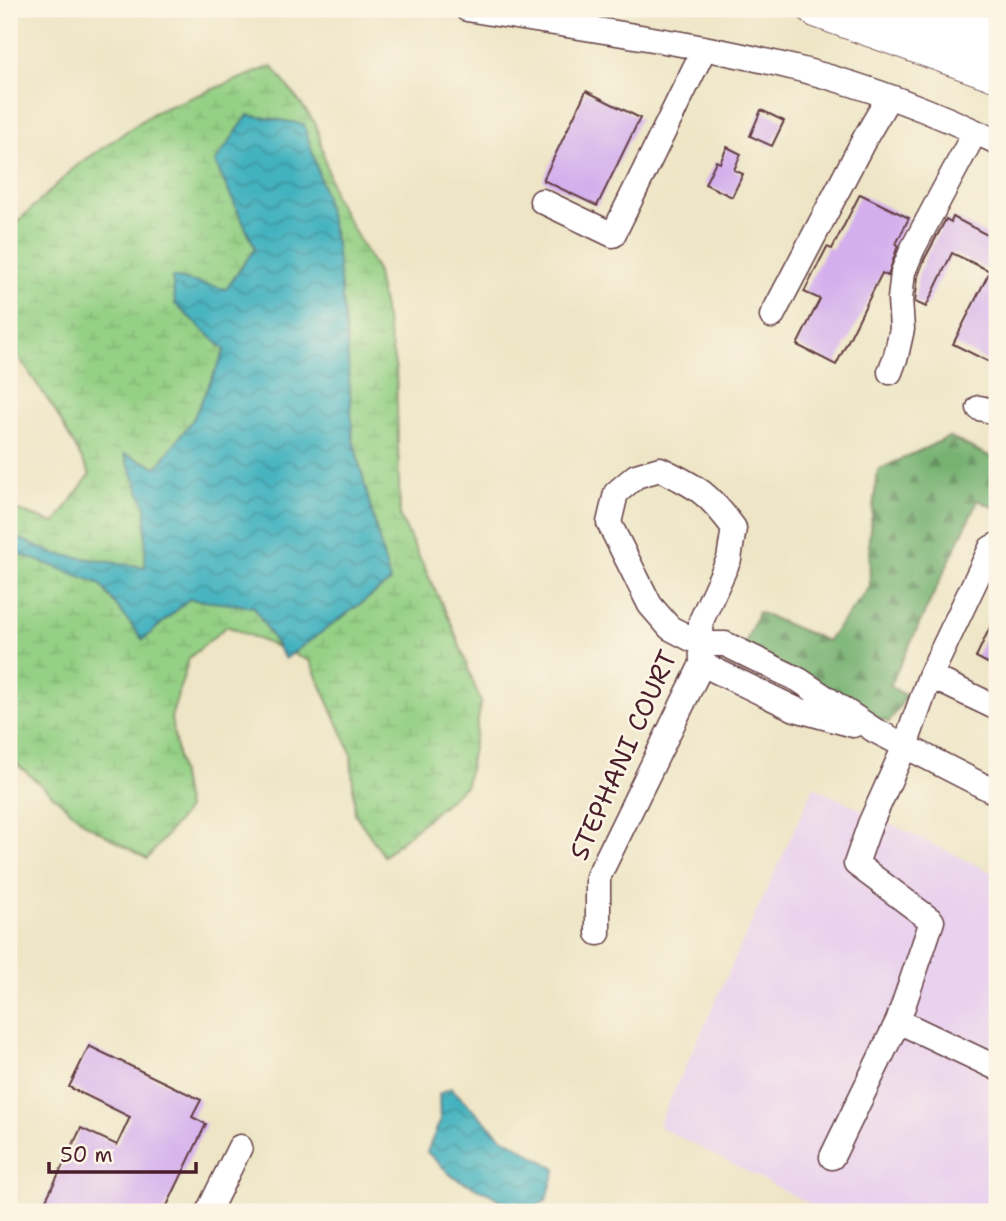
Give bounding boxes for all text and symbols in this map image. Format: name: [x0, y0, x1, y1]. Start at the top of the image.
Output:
street label: STEPHANI COURT: [561, 644, 684, 865]
scale bar: [49, 1130, 196, 1174]
text: 50 m: [60, 1141, 113, 1169]

